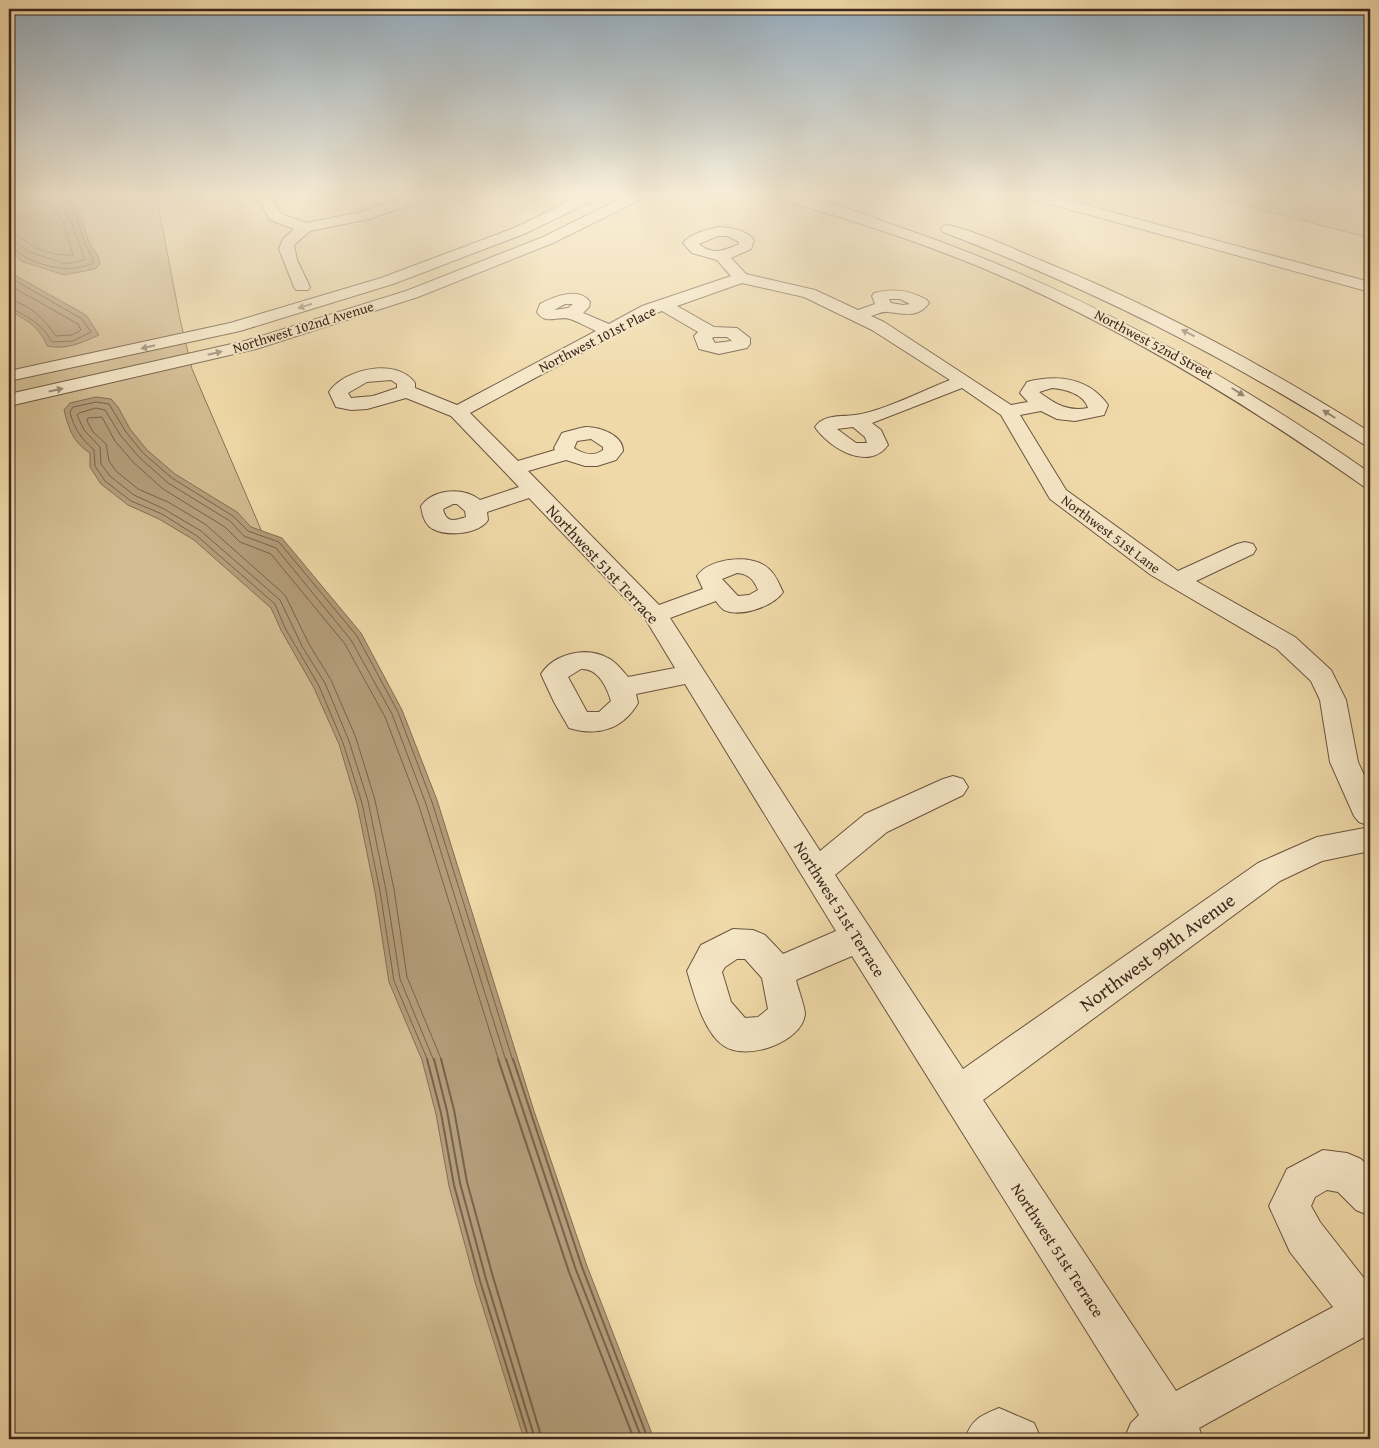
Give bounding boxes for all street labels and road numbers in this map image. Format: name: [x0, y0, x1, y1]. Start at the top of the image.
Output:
street label: Northwest 102nd Avenue: [230, 296, 376, 358]
street label: Northwest 101st Place: [535, 301, 660, 377]
street label: Northwest 52nd Street: [1091, 304, 1217, 384]
street label: Northwest 51st Lane: [1057, 490, 1165, 578]
street label: Northwest 51st Terrace: [541, 499, 665, 629]
street label: Northwest 51st Terrace: [789, 837, 891, 981]
street label: Northwest 99th Avenue: [1074, 886, 1241, 1018]
street label: Northwest 51st Terrace: [1005, 1178, 1111, 1322]

